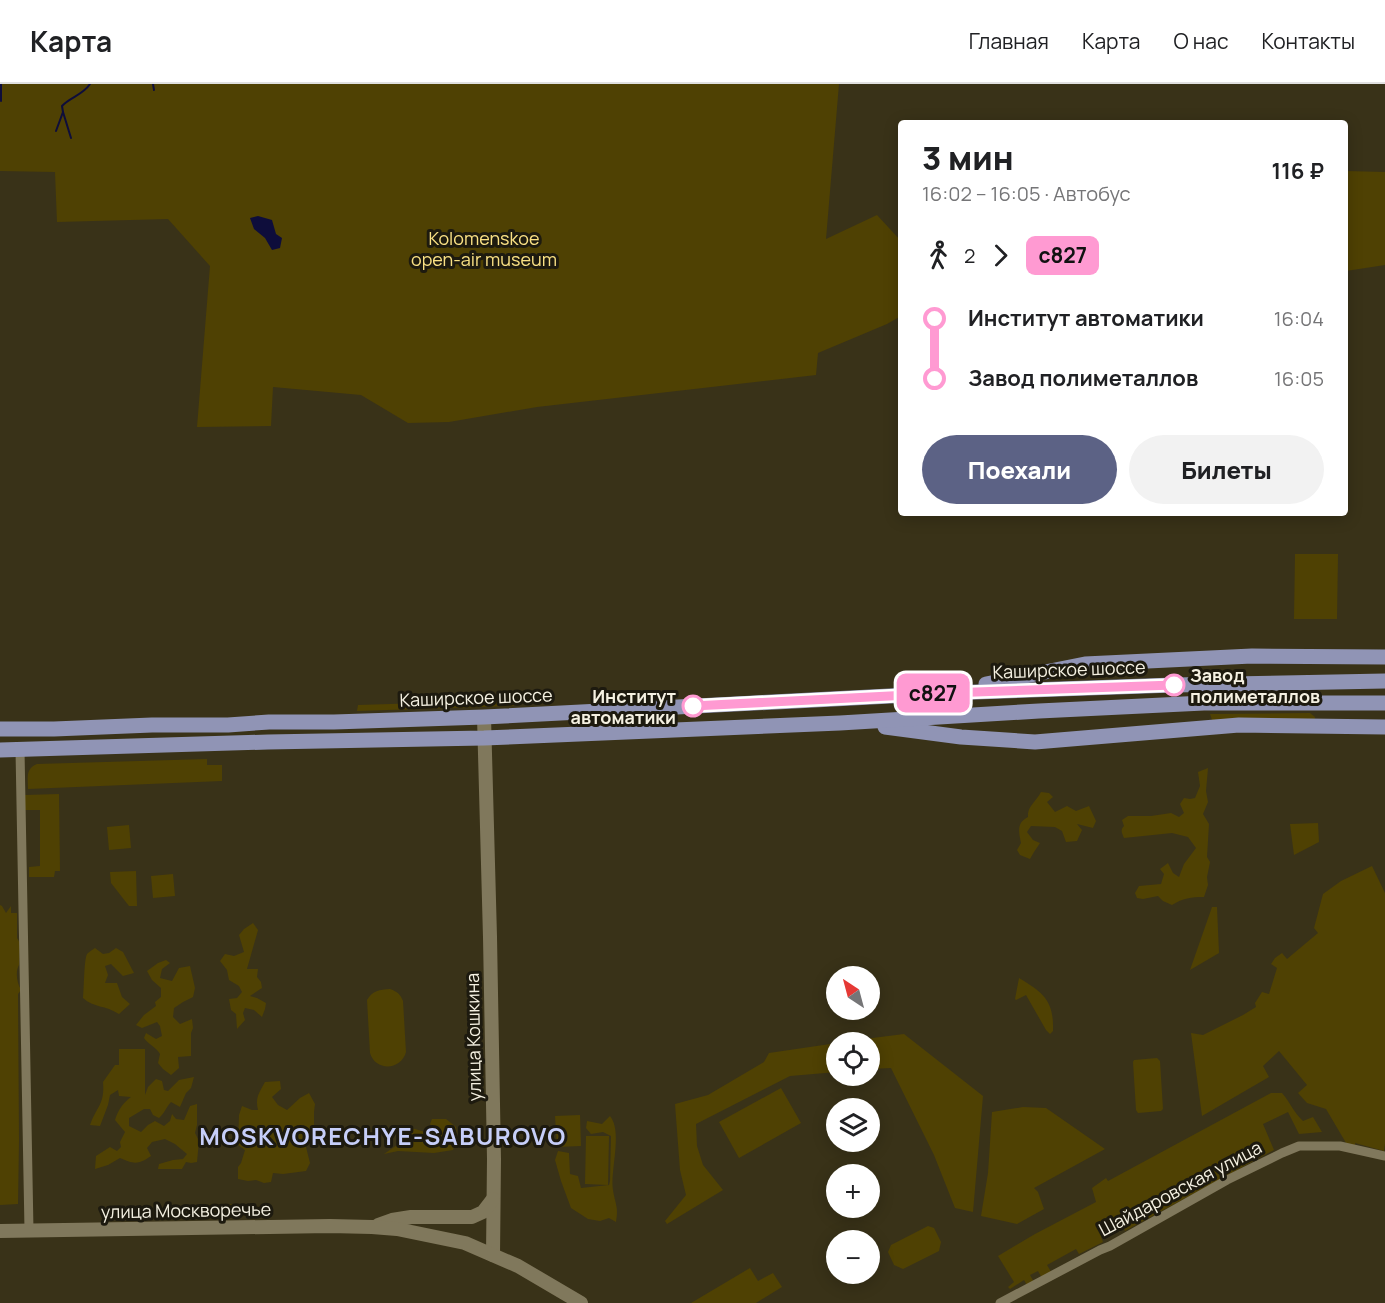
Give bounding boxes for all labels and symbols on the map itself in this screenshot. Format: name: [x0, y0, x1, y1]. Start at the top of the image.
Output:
park label: Kolomenskoe open-air museum: [411, 226, 557, 271]
street label: Каширское шоссе: [992, 654, 1146, 684]
place label: Завод полиметаллов: [1190, 663, 1320, 708]
line badge: с827: [891, 674, 975, 712]
marker: Завод полиметаллов: [1163, 674, 1185, 696]
street label: Каширское шоссе: [399, 682, 553, 712]
place label: Институт автоматики: [571, 684, 676, 729]
marker: Институт автоматики: [682, 695, 704, 717]
north arrow: [826, 966, 880, 1020]
street label: улица Кошкина: [460, 973, 486, 1101]
district label: MOSKVORECHYE-SABUROVO: [199, 1119, 567, 1152]
street label: Шайдаровская улица: [1094, 1135, 1266, 1241]
street label: улица Москворечье: [101, 1197, 271, 1223]

